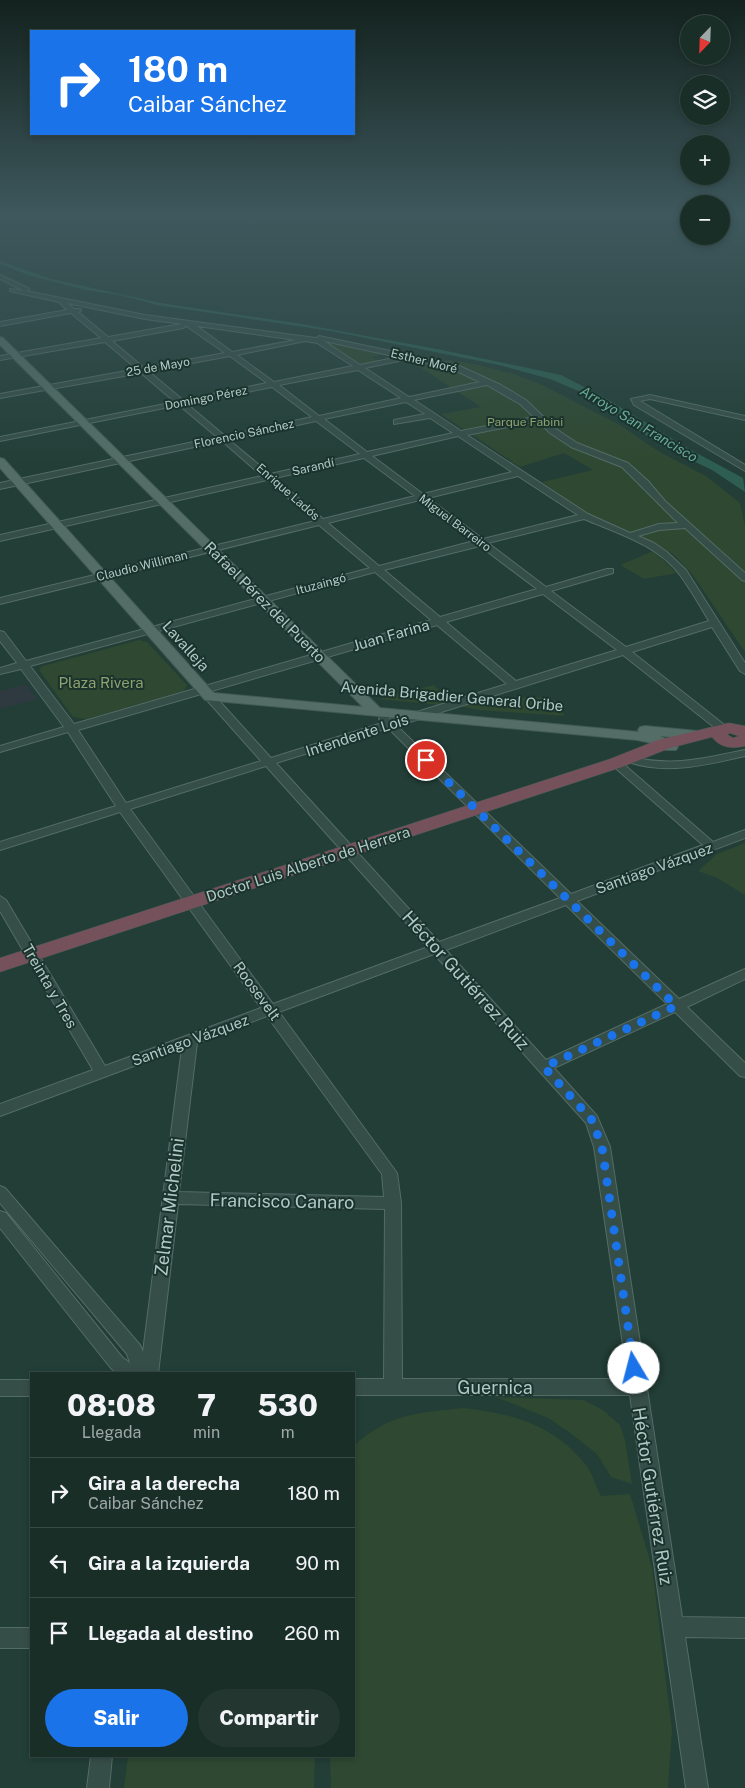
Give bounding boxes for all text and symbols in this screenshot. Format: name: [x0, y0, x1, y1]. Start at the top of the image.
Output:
north arrow: [680, 15, 730, 65]
map controls: [680, 15, 730, 245]
text: 180 m: [128, 49, 228, 90]
icon: right: [45, 50, 110, 115]
button: layers: [680, 75, 730, 125]
text: Caibar Sánchez: [128, 91, 287, 117]
button: +: [680, 135, 730, 185]
button: −: [680, 195, 730, 245]
street label: Esther Moré: [389, 346, 459, 376]
street label: 25 de Mayo: [125, 354, 191, 379]
street label: Domingo Pérez: [164, 383, 249, 413]
water label: Arroyo San Francisco: [577, 383, 701, 466]
park label: Parque Fabini: [487, 415, 563, 429]
street label: Florencio Sánchez: [193, 417, 296, 451]
street label: Sarandí: [291, 455, 336, 479]
street label: Enrique Ladós: [254, 461, 322, 523]
street label: Miguel Barreiro: [416, 491, 494, 555]
street label: Rafael Pérez del Puerto: [201, 538, 329, 666]
street label: Claudio Williman: [95, 548, 189, 584]
street label: Ituzaingó: [294, 571, 348, 597]
street label: Juan Farina: [351, 616, 431, 654]
street label: Lavalleja: [159, 618, 213, 674]
park label: Plaza Rivera: [58, 674, 144, 691]
street label: Avenida Brigadier General Oribe: [340, 678, 564, 714]
street label: Intendente Lois: [304, 710, 410, 760]
pin: [405, 739, 447, 781]
icon: arrive: [412, 746, 440, 774]
street label: Doctor Luis Alberto de Herrera: [204, 823, 412, 905]
street label: Santiago Vázquez: [593, 839, 715, 897]
street label: Héctor Gutiérrez Ruiz: [398, 906, 534, 1054]
street label: Treinta y Tres: [19, 941, 81, 1031]
street label: Roosevelt: [230, 958, 284, 1024]
street label: Santiago Vázquez: [129, 1011, 251, 1069]
street label: Zelmar Michelini: [150, 1137, 188, 1277]
street label: Francisco Canaro: [209, 1189, 355, 1213]
position arrow: [607, 1341, 659, 1393]
street label: Guernica: [457, 1377, 533, 1398]
text: 08:08: [67, 1387, 156, 1423]
text: 7: [197, 1387, 216, 1423]
text: 530: [257, 1387, 318, 1423]
street label: Héctor Gutiérrez Ruiz: [629, 1406, 677, 1586]
text: Llegada: [82, 1423, 141, 1442]
text: min: [193, 1423, 220, 1442]
text: m: [281, 1423, 294, 1442]
text: Gira a la derecha: [88, 1472, 240, 1494]
icon: right: [45, 1479, 73, 1507]
text: 180 m: [287, 1482, 340, 1504]
text: Caibar Sánchez: [88, 1494, 203, 1513]
icon: left: [45, 1549, 73, 1577]
text: Gira a la izquierda: [88, 1552, 250, 1574]
text: 90 m: [296, 1552, 340, 1574]
icon: arrive: [45, 1619, 73, 1647]
text: Llegada al destino: [88, 1622, 253, 1644]
text: 260 m: [284, 1622, 340, 1644]
button: Salir: [45, 1689, 188, 1747]
button: Compartir: [198, 1689, 340, 1747]

